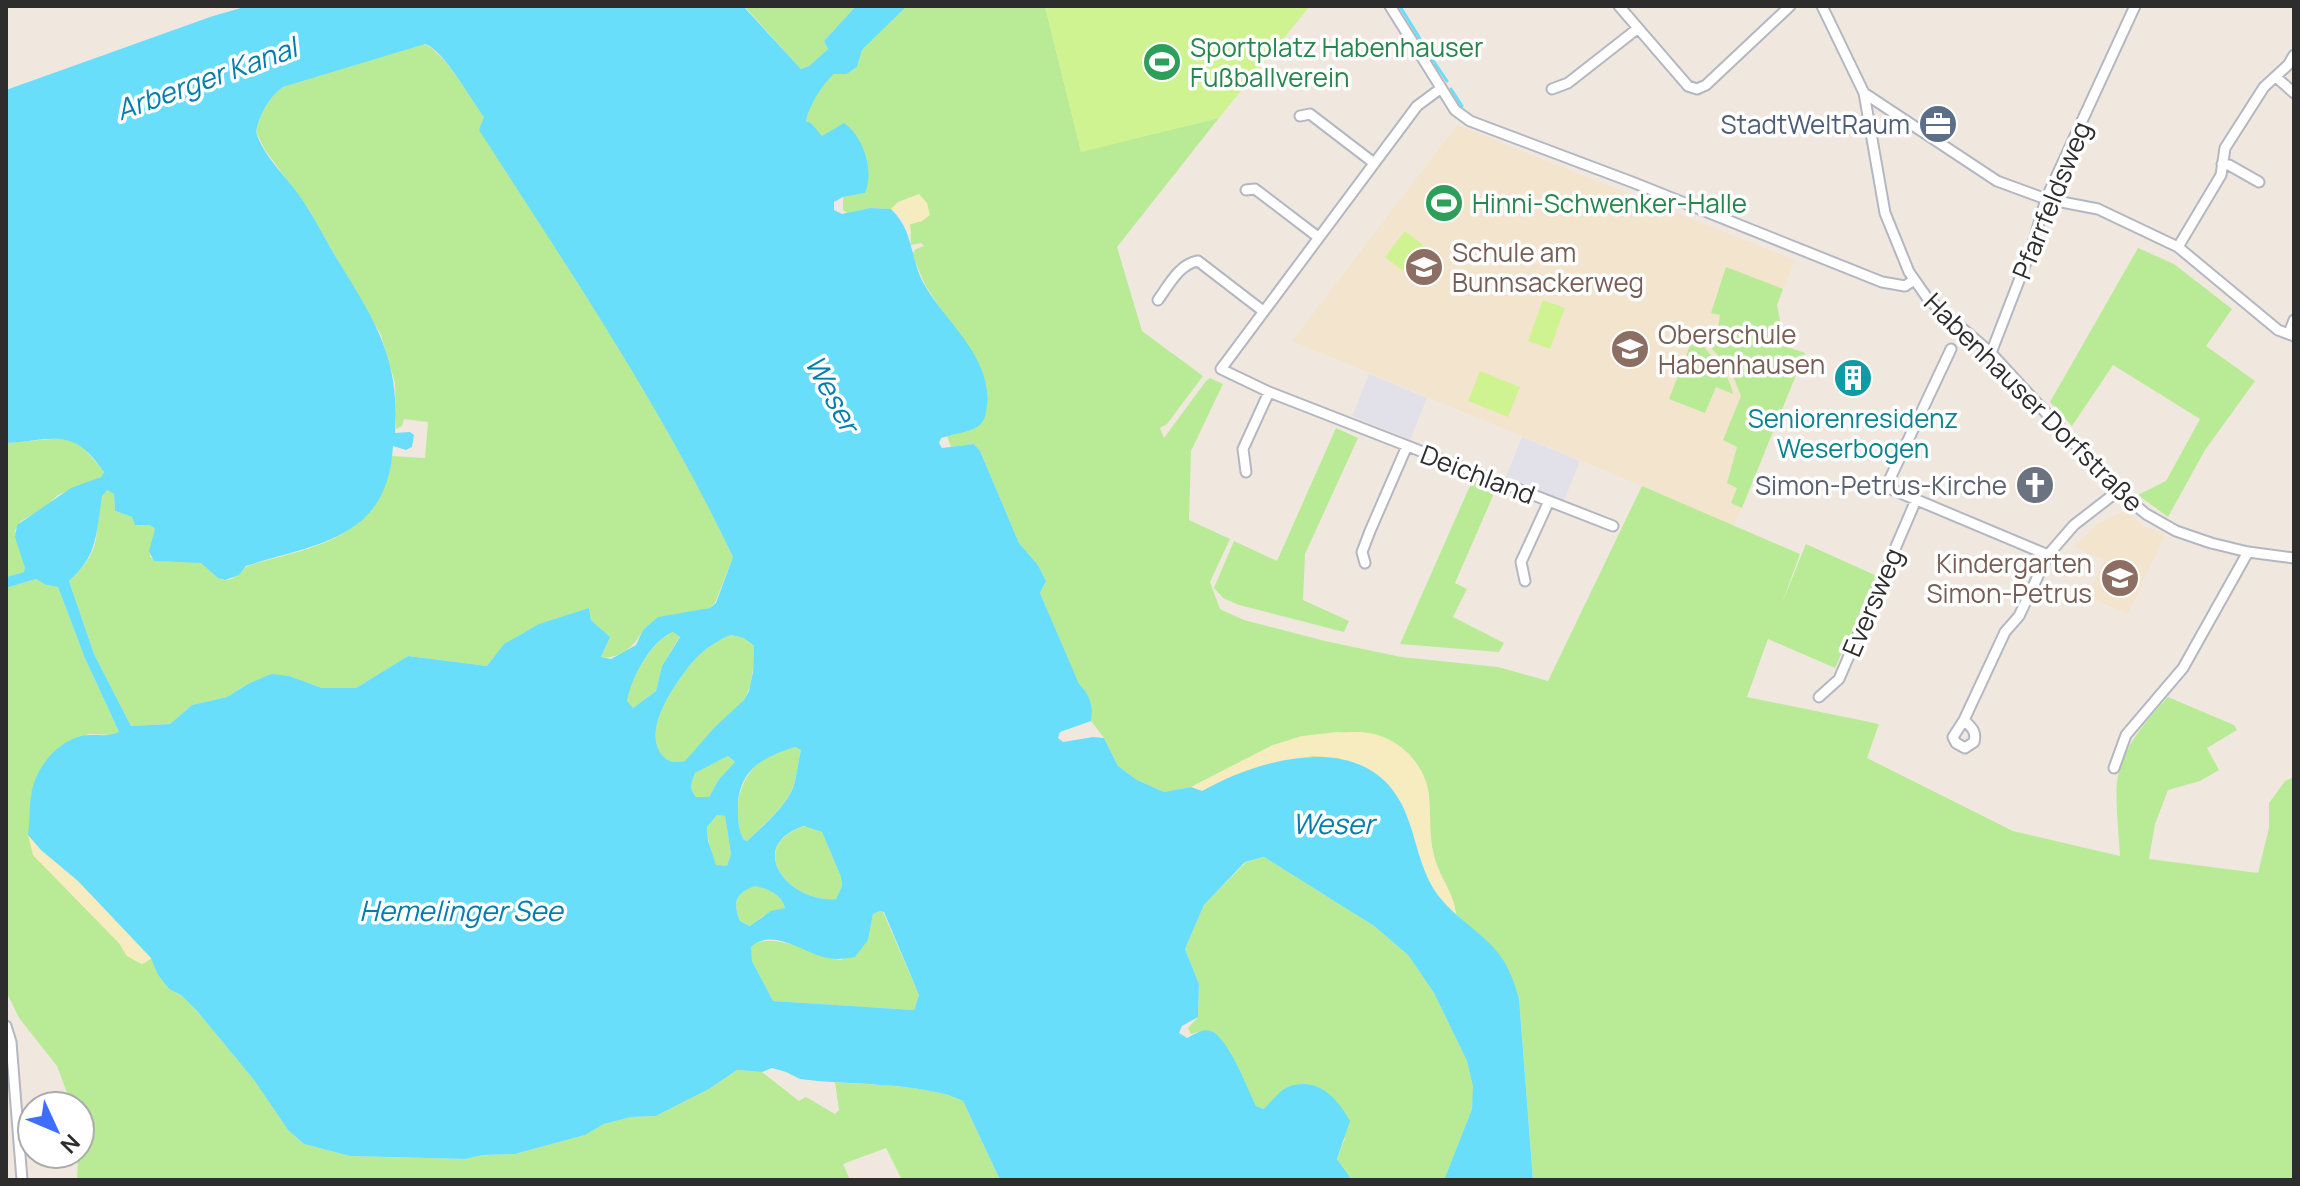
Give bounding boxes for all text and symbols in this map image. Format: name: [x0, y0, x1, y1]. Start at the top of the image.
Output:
water label: Arberger Kanal: [110, 26, 305, 128]
place label: Sportplatz Habenhauser Fußballverein: [1190, 29, 1483, 95]
sports icon: Sportplatz Habenhauser Fußballverein: [1141, 41, 1183, 83]
office icon: StadtWeltRaum: [1917, 103, 1959, 145]
place label: StadtWeltRaum: [1721, 106, 1910, 142]
street label: Pfarrfeldsweg: [2003, 116, 2099, 284]
sports icon: Hinni-Schwenker-Halle: [1423, 182, 1465, 224]
place label: Hinni-Schwenker-Halle: [1472, 185, 1747, 221]
place label: Schule am Bunnsackerweg: [1452, 234, 1644, 300]
school or university icon: Schule am Bunnsackerweg: [1403, 246, 1445, 288]
street label: Habenhauser Dorfstraße: [1917, 285, 2151, 519]
place label: Oberschule Habenhausen: [1658, 316, 1825, 382]
school or university icon: Oberschule Habenhausen: [1609, 328, 1651, 370]
water label: Weser: [797, 348, 871, 442]
building icon: Seniorenresidenz Weserbogen: [1832, 357, 1874, 399]
place label: Seniorenresidenz Weserbogen: [1748, 400, 1958, 466]
street label: Deichland: [1416, 436, 1540, 512]
church icon: Simon-Petrus-Kirche: [2014, 464, 2056, 506]
place label: Simon-Petrus-Kirche: [1755, 467, 2007, 503]
street label: Eversweg: [1833, 542, 1911, 662]
place label: Kindergarten Simon-Petrus: [1927, 545, 2092, 611]
school or university icon: Kindergarten Simon-Petrus: [2099, 557, 2141, 599]
water label: Weser: [1292, 804, 1378, 842]
water label: Hemelinger See: [359, 891, 564, 929]
north arrow: [16, 1090, 96, 1170]
text: N: [54, 1128, 87, 1160]

